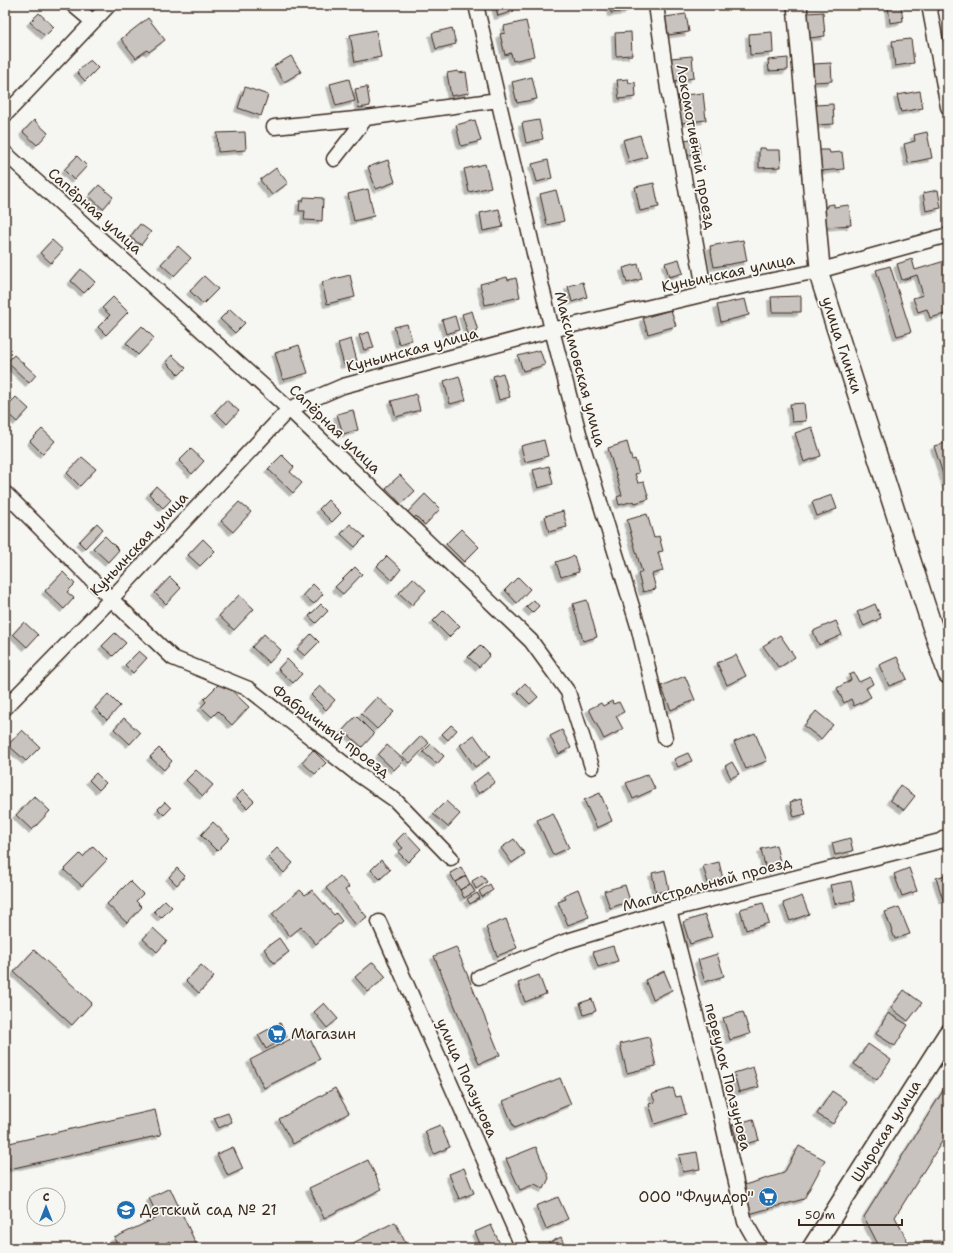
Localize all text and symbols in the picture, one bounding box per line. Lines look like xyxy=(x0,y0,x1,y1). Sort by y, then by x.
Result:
street label: Локомотивный проезд xyxy=(672,63,720,231)
street label: Сапёрная улица xyxy=(44,163,147,259)
street label: Куньинская улица xyxy=(660,249,797,297)
street label: Максимовская улица xyxy=(550,289,611,450)
street label: улица Глинки xyxy=(817,294,867,396)
street label: Куньинская улица xyxy=(344,323,481,377)
street label: Сапёрная улица xyxy=(285,380,386,478)
street label: Куньинская улица xyxy=(85,487,193,600)
street label: Фабричный проезд xyxy=(268,680,395,782)
street label: Магистральный проезд xyxy=(620,852,794,916)
street label: переулок Ползунова xyxy=(700,1001,756,1153)
street label: улица Ползунова xyxy=(432,1015,503,1142)
supermarket icon: Магазин xyxy=(266,1023,288,1045)
place label: Магазин xyxy=(291,1024,356,1044)
street label: Широкая улица xyxy=(846,1075,926,1186)
supermarket icon: ООО "Флуидор" xyxy=(757,1186,779,1208)
north arrow xyxy=(26,1187,66,1227)
place label: ООО "Флуидор" xyxy=(639,1187,754,1207)
text: С xyxy=(43,1190,50,1205)
school or university icon: Детский сад № 21 xyxy=(115,1199,137,1221)
place label: Детский сад № 21 xyxy=(140,1200,277,1220)
scale bar xyxy=(799,1201,902,1227)
text: 50 m xyxy=(805,1207,835,1223)

